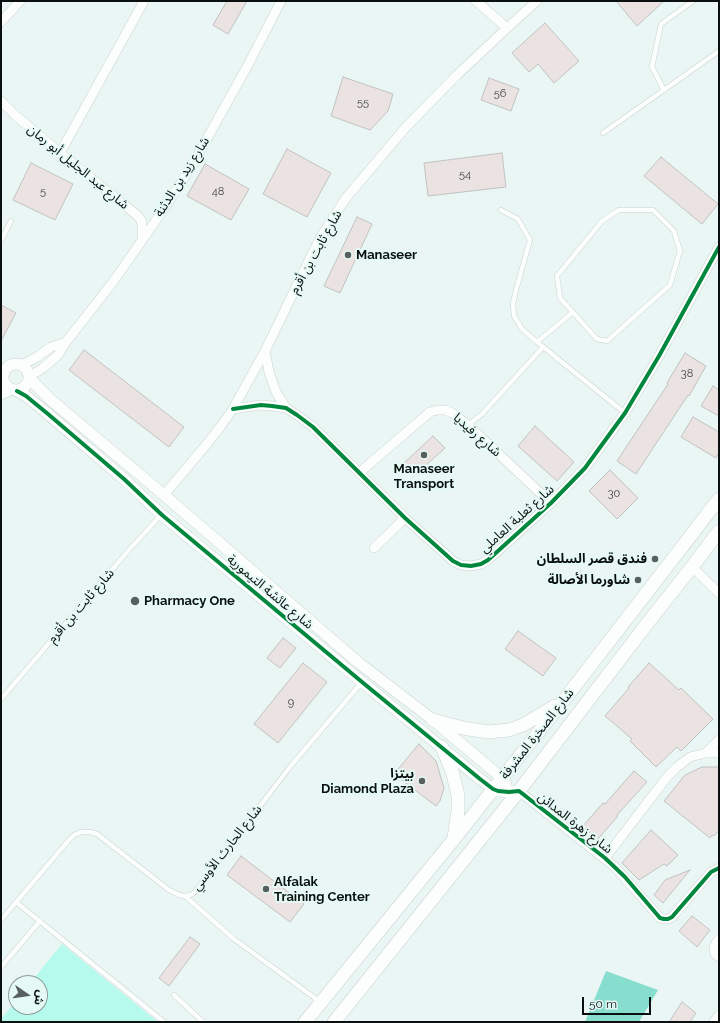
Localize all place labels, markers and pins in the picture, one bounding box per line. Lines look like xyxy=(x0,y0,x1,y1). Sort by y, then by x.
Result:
place label: Manaseer xyxy=(356,247,417,263)
marker: Manaseer xyxy=(343,250,353,260)
marker: Manaseer Transport xyxy=(419,450,429,460)
place label: Manaseer Transport xyxy=(394,461,454,492)
place label: فندق قصر السلطان xyxy=(537,551,647,567)
marker: فندق قصر السلطان xyxy=(650,554,660,564)
place label: شاورما الأصالة xyxy=(548,572,630,588)
marker: شاورما الأصالة xyxy=(633,575,643,585)
place label: Pharmacy One xyxy=(144,593,235,609)
marker: Pharmacy One xyxy=(129,595,141,607)
place label: بيتزا Diamond Plaza xyxy=(321,766,414,797)
marker: بيتزا Diamond Plaza xyxy=(417,776,427,786)
place label: Alfalak Training Center xyxy=(274,874,370,905)
marker: Alfalak Training Center xyxy=(261,884,271,894)

